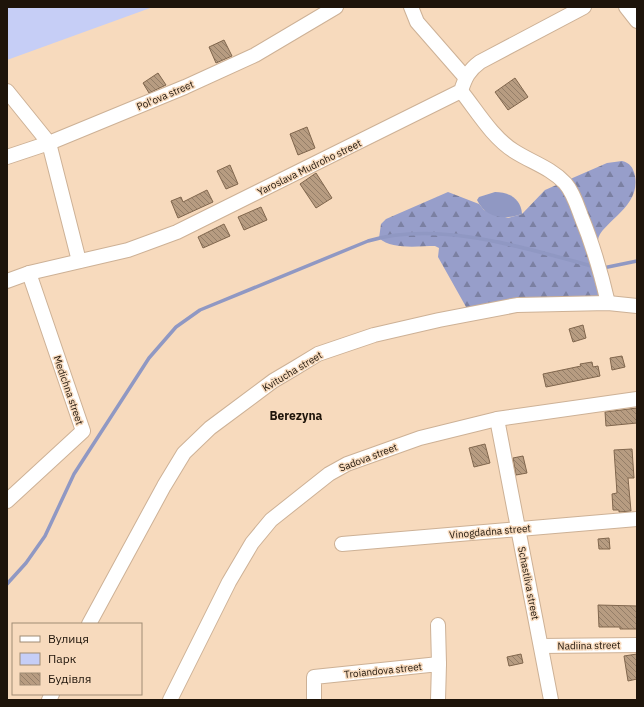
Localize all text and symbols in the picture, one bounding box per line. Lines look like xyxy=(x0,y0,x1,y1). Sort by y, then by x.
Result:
street label: Pol'ova street xyxy=(135,77,196,113)
street label: Yaroslava Mudroho street xyxy=(255,136,364,198)
street label: Kvitucha street xyxy=(260,348,325,394)
street label: Medichna street xyxy=(51,354,87,427)
district label: Berezyna xyxy=(270,408,323,423)
street label: Sadova street xyxy=(337,440,400,475)
street label: Vinogdadna street xyxy=(449,521,532,542)
street label: Schastliva street xyxy=(515,545,542,621)
legend xyxy=(12,623,142,695)
text: Вулиця xyxy=(48,631,89,646)
street label: Nadiina street xyxy=(557,638,621,653)
text: Парк xyxy=(48,651,77,666)
street label: Troiandova street xyxy=(343,660,423,681)
text: Будівля xyxy=(48,671,91,686)

